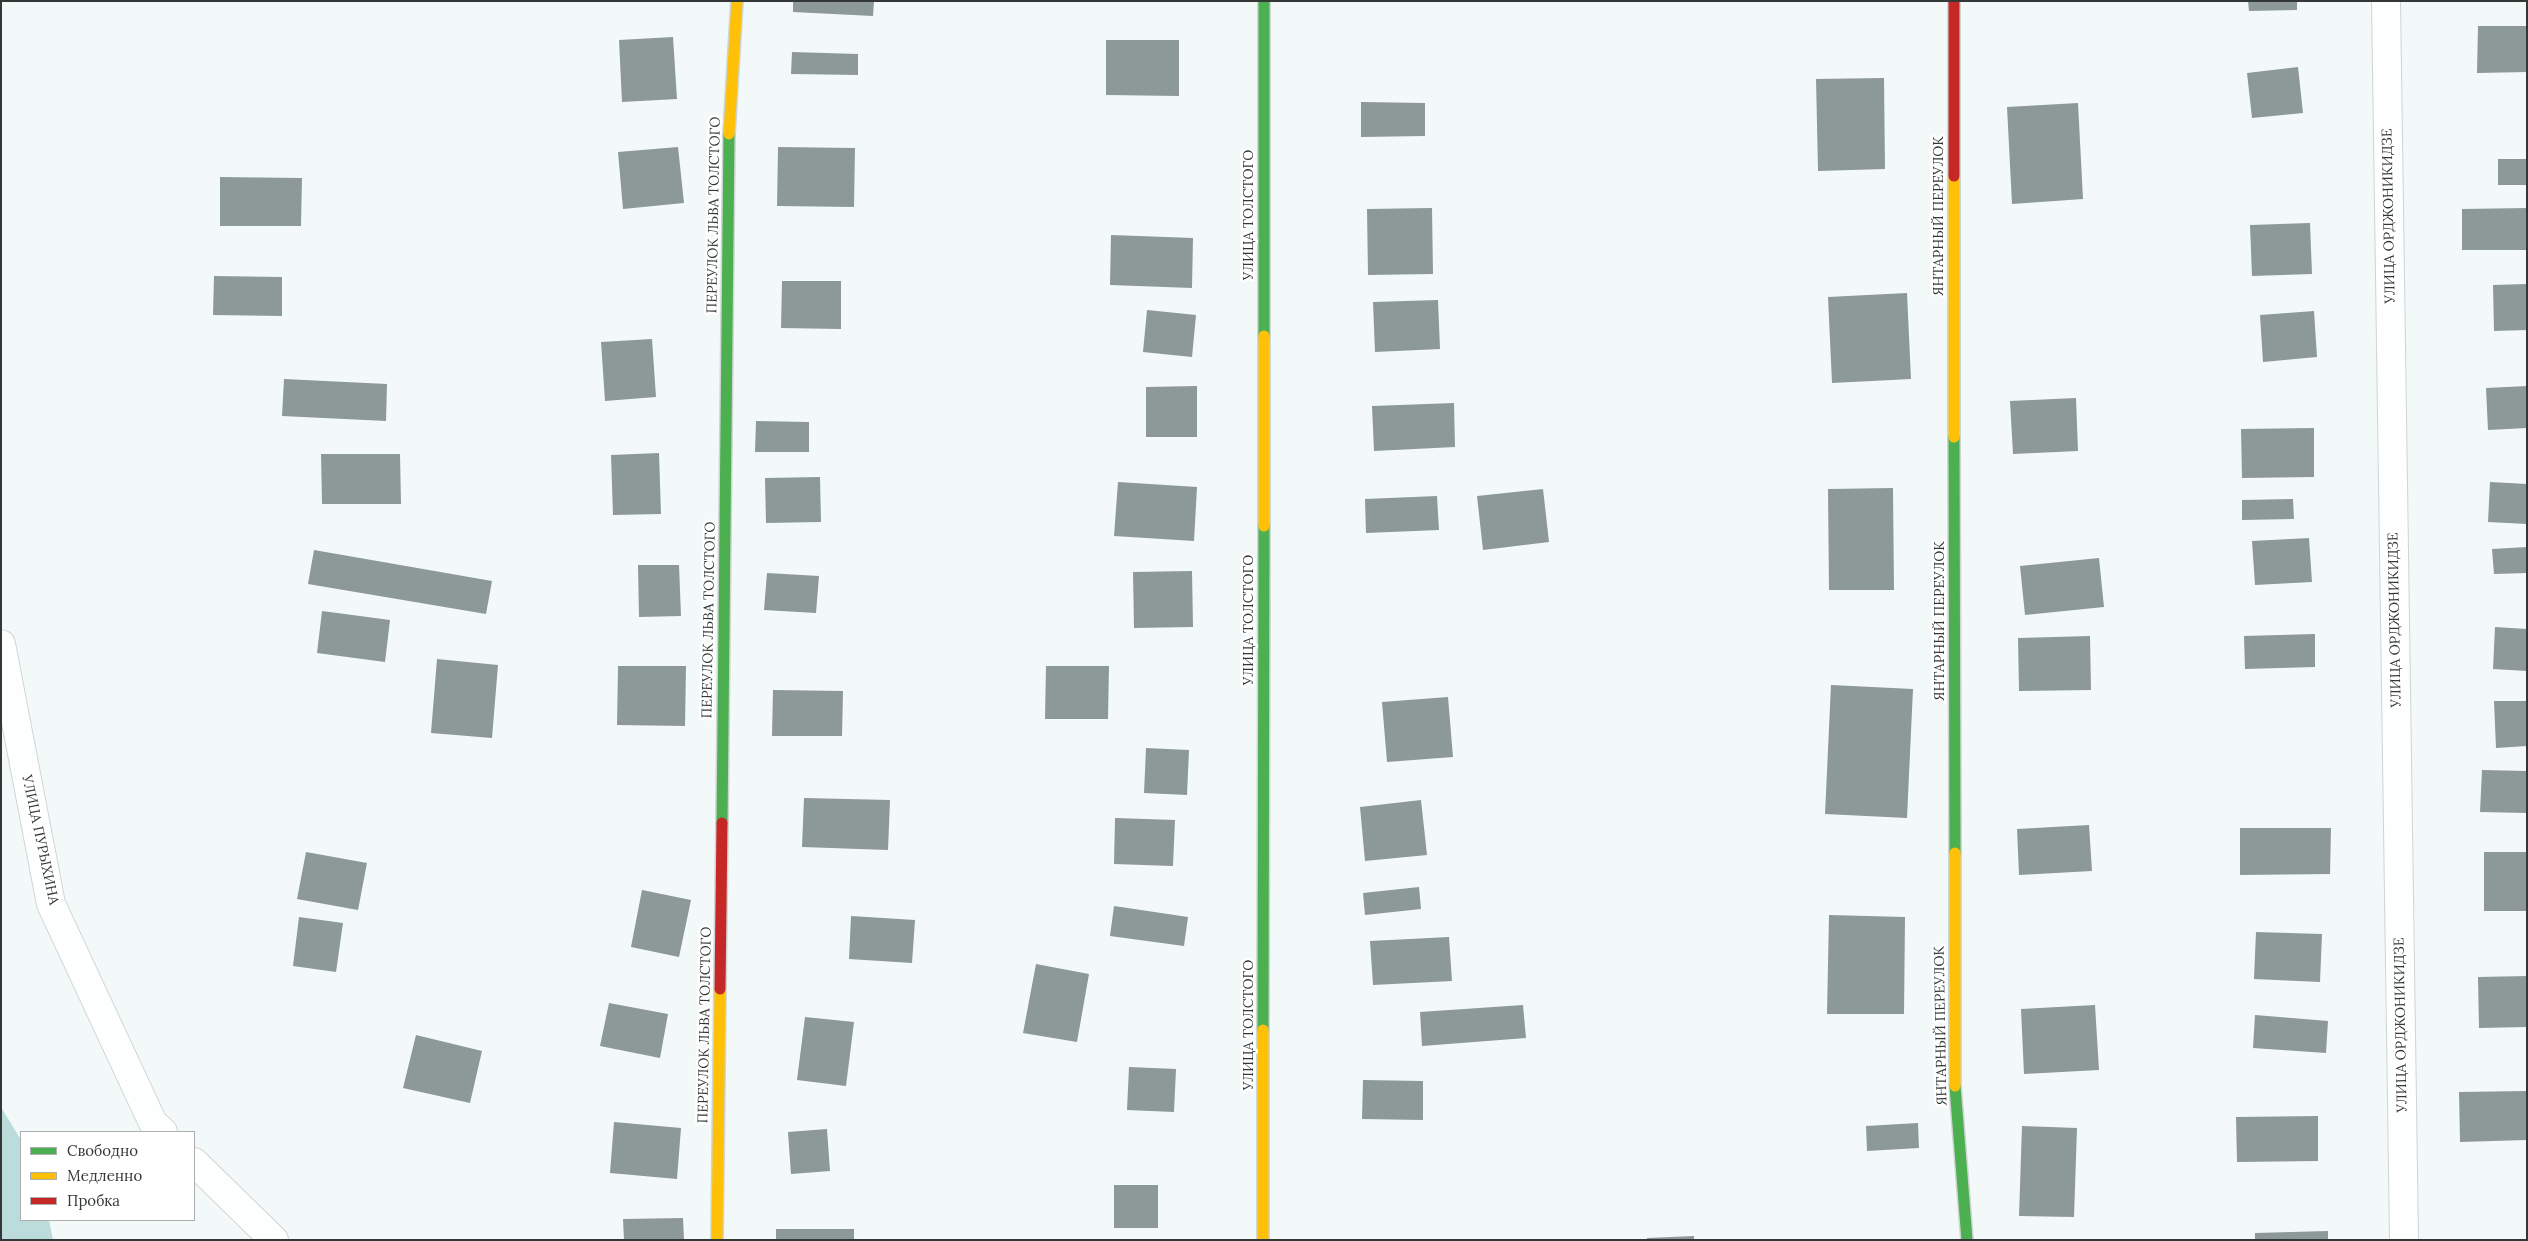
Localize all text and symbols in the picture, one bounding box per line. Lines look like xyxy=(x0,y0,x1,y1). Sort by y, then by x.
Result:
street label: ПЕРЕУЛОК ЛЬВА ТОЛСТОГО xyxy=(704,116,724,314)
street label: УЛИЦА ОРДЖОНИКИДЗЕ xyxy=(2379,128,2399,304)
street label: ЯНТАРНЫЙ ПЕРЕУЛОК xyxy=(1931,136,1947,296)
street label: УЛИЦА ТОЛСТОГО xyxy=(1241,150,1257,280)
street label: ПЕРЕУЛОК ЛЬВА ТОЛСТОГО xyxy=(699,521,719,719)
street label: УЛИЦА ОРДЖОНИКИДЗЕ xyxy=(2385,532,2405,708)
street label: ЯНТАРНЫЙ ПЕРЕУЛОК xyxy=(1932,541,1948,701)
street label: УЛИЦА ТОЛСТОГО xyxy=(1241,555,1257,685)
street label: УЛИЦА ПУРЫХИНА xyxy=(18,773,62,907)
street label: ПЕРЕУЛОК ЛЬВА ТОЛСТОГО xyxy=(695,926,715,1124)
street label: УЛИЦА ОРДЖОНИКИДЗЕ xyxy=(2391,937,2411,1113)
street label: ЯНТАРНЫЙ ПЕРЕУЛОК xyxy=(1931,946,1951,1106)
street label: УЛИЦА ТОЛСТОГО xyxy=(1241,960,1257,1090)
legend xyxy=(20,1131,195,1221)
text: Свободно xyxy=(67,1141,138,1160)
text: Медленно xyxy=(67,1166,142,1185)
text: Пробка xyxy=(67,1191,120,1210)

